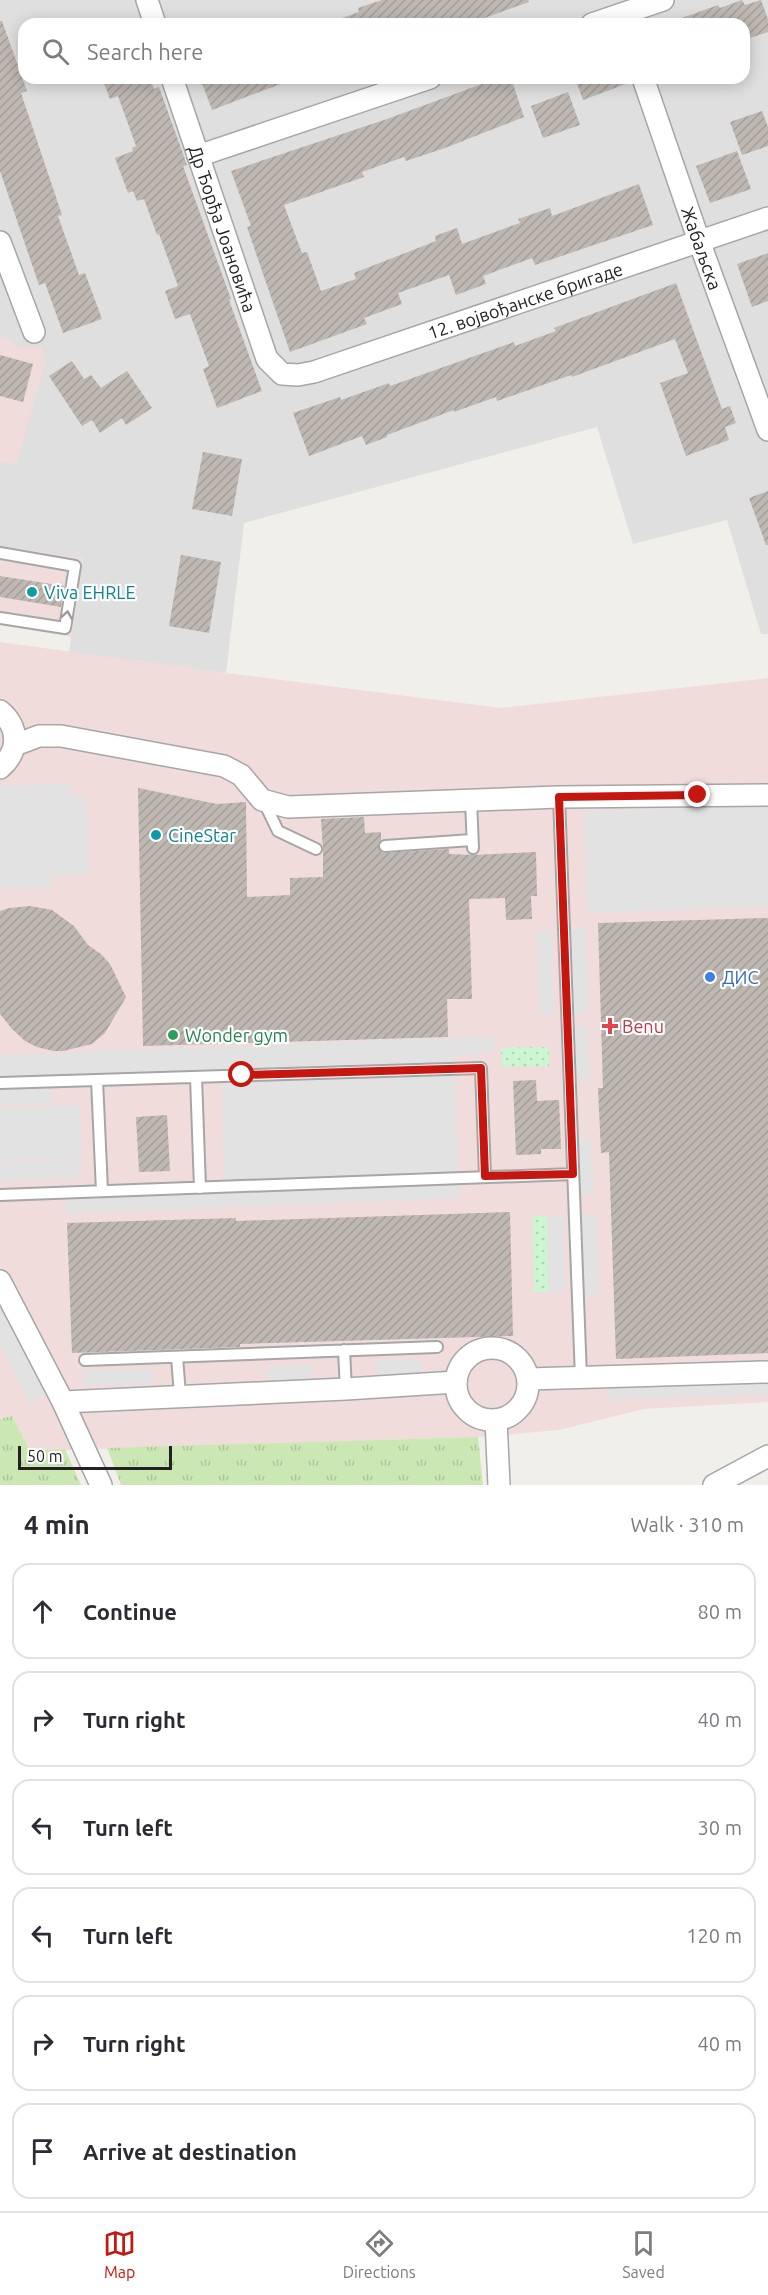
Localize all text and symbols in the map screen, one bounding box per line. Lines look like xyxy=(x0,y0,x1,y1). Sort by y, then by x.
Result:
search box xyxy=(18,18,750,84)
icon: search xyxy=(39,35,72,68)
text: Search here xyxy=(87,39,203,64)
street label: Др Ђорђа Јоановића xyxy=(185,143,260,315)
street label: Жабаљска xyxy=(678,204,726,292)
street label: 12. војвођанске бригаде xyxy=(425,258,625,343)
place label: Viva EHRLE xyxy=(44,582,136,602)
marker: Viva EHRLE xyxy=(25,585,39,599)
one-way arrow xyxy=(60,610,73,620)
route end xyxy=(684,781,710,807)
place label: CineStar xyxy=(168,825,236,845)
marker: CineStar xyxy=(149,828,163,842)
place label: ДИС xyxy=(722,967,758,987)
marker: ДИС xyxy=(703,970,717,984)
place label: Benu xyxy=(622,1016,664,1036)
marker: Benu xyxy=(603,1019,617,1033)
place label: Wonder gym xyxy=(185,1025,288,1045)
marker: Wonder gym xyxy=(166,1028,180,1042)
route start xyxy=(228,1061,254,1087)
scale bar xyxy=(18,1443,172,1470)
text: 50 m xyxy=(27,1447,63,1465)
text: 4 min xyxy=(24,1510,90,1539)
text: Walk · 310 m xyxy=(631,1513,744,1536)
icon: ahead xyxy=(26,1595,59,1628)
text: Continue xyxy=(83,1599,177,1624)
text: 80 m xyxy=(698,1600,742,1623)
icon: right xyxy=(26,1703,59,1736)
text: Turn right xyxy=(83,1707,185,1732)
text: 40 m xyxy=(698,1708,742,1731)
icon: left xyxy=(26,1811,59,1844)
text: Turn left xyxy=(83,1815,173,1840)
text: 30 m xyxy=(698,1816,742,1839)
icon: left xyxy=(26,1919,59,1952)
text: Turn left xyxy=(83,1923,173,1948)
text: 120 m xyxy=(686,1924,742,1947)
icon: right xyxy=(26,2027,59,2060)
text: Turn right xyxy=(83,2031,185,2056)
text: 40 m xyxy=(698,2032,742,2055)
icon: arrive xyxy=(26,2135,59,2168)
text: Arrive at destination xyxy=(83,2139,297,2164)
tab: Map xyxy=(103,2227,136,2281)
tab: Directions xyxy=(343,2227,416,2281)
tab: Saved xyxy=(622,2227,665,2281)

